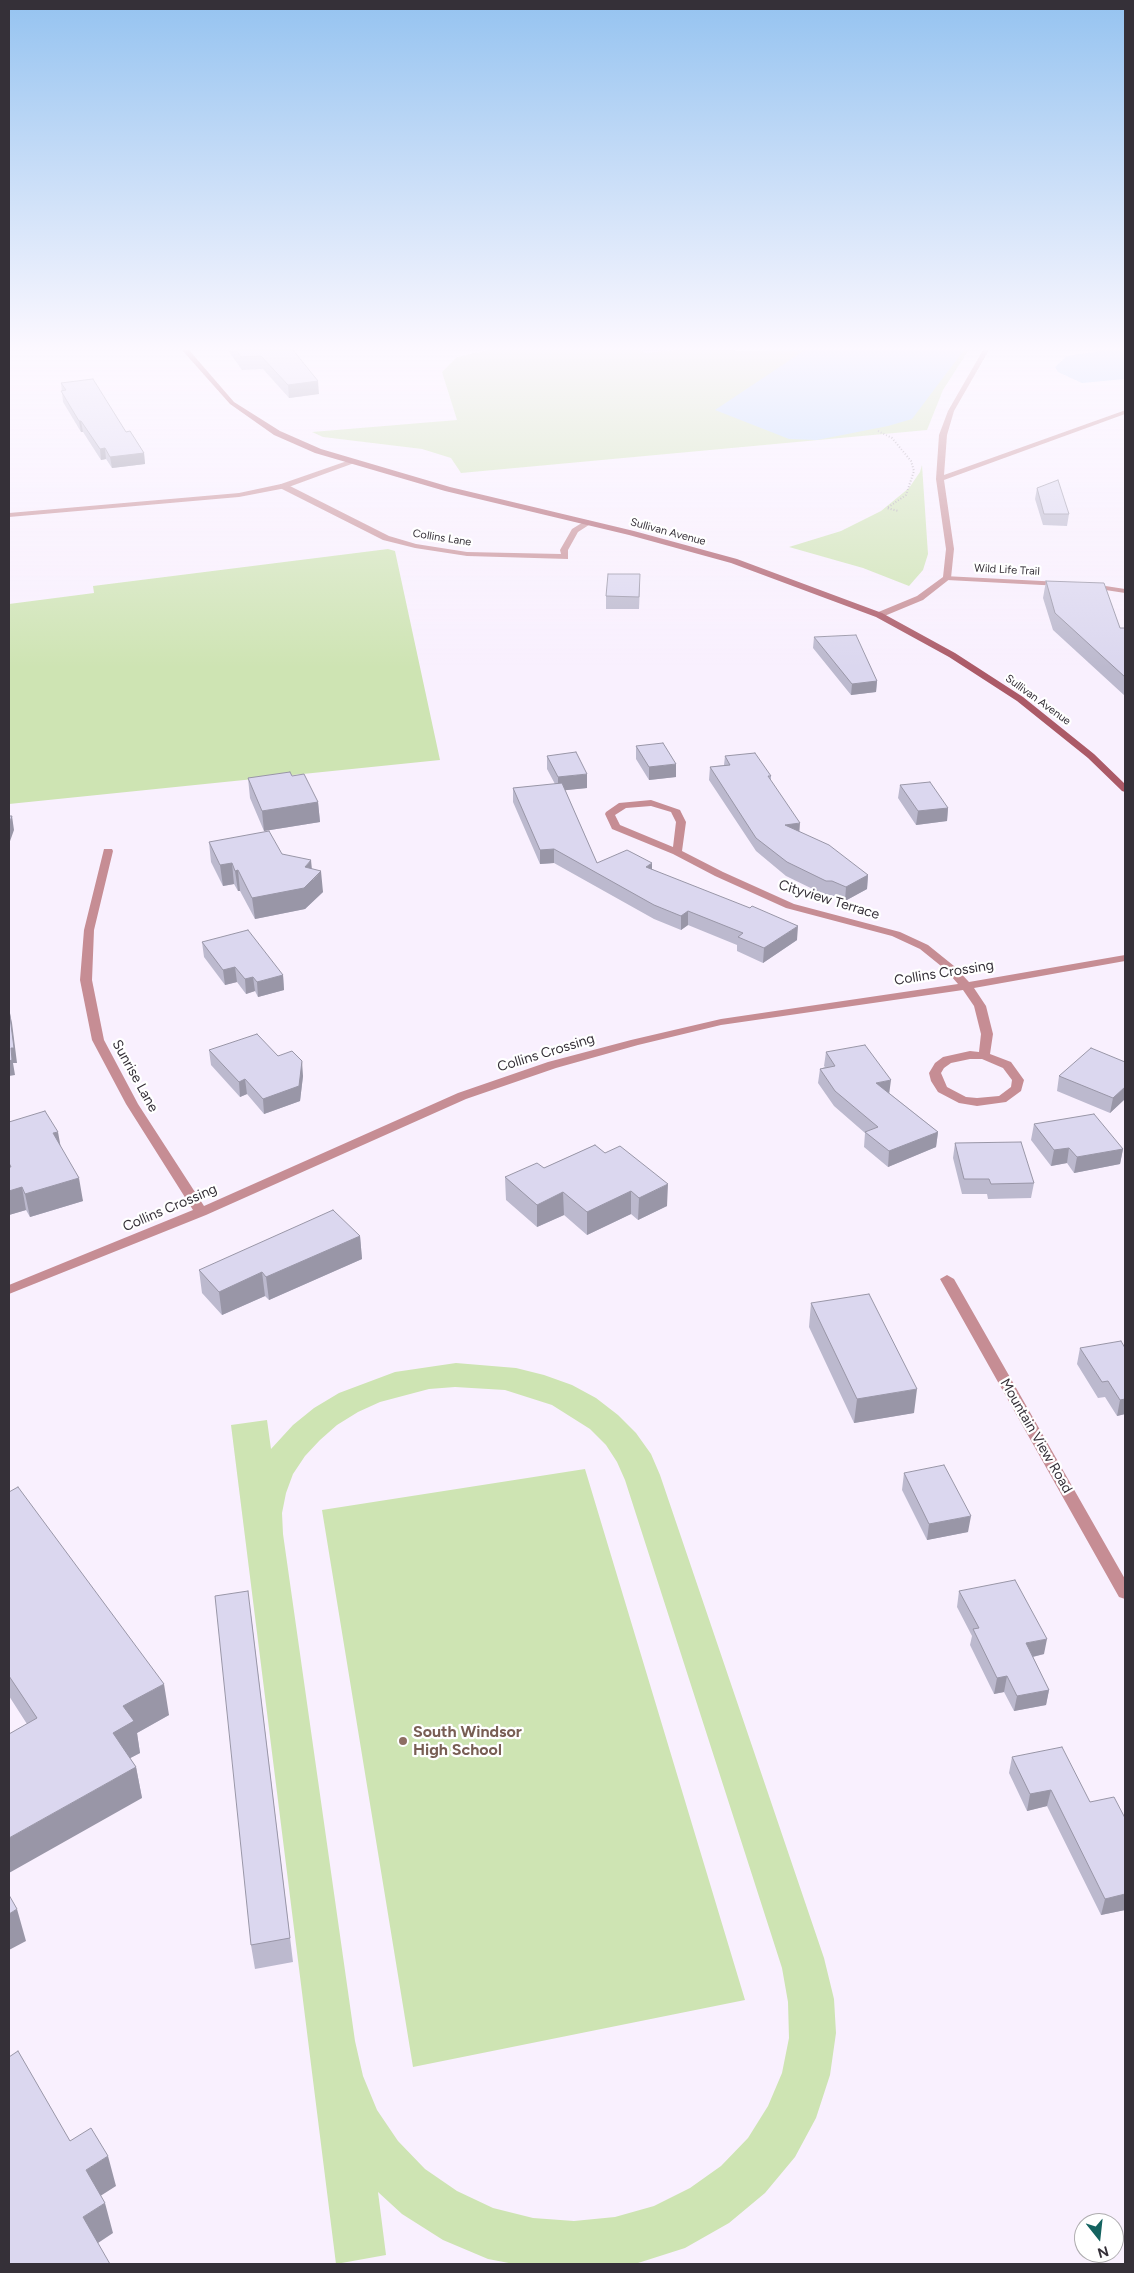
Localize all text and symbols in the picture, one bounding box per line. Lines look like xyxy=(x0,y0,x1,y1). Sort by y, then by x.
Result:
street label: Sullivan Avenue xyxy=(629,516,707,548)
street label: Collins Lane xyxy=(412,527,472,549)
street label: Wild Life Trail xyxy=(974,562,1040,578)
street label: Sullivan Avenue xyxy=(1003,672,1073,728)
street label: Cityview Terrace xyxy=(776,877,882,923)
street label: Collins Crossing xyxy=(893,957,995,989)
street label: Collins Crossing xyxy=(495,1030,597,1076)
street label: Sunrise Lane xyxy=(108,1037,162,1115)
street label: Collins Crossing xyxy=(120,1181,220,1235)
street label: Mountain View Road xyxy=(996,1376,1076,1496)
place label: South Windsor High School xyxy=(413,1722,522,1760)
marker: South Windsor High School xyxy=(397,1735,409,1747)
north arrow xyxy=(1074,2213,1124,2263)
text: N xyxy=(1095,2242,1111,2262)

